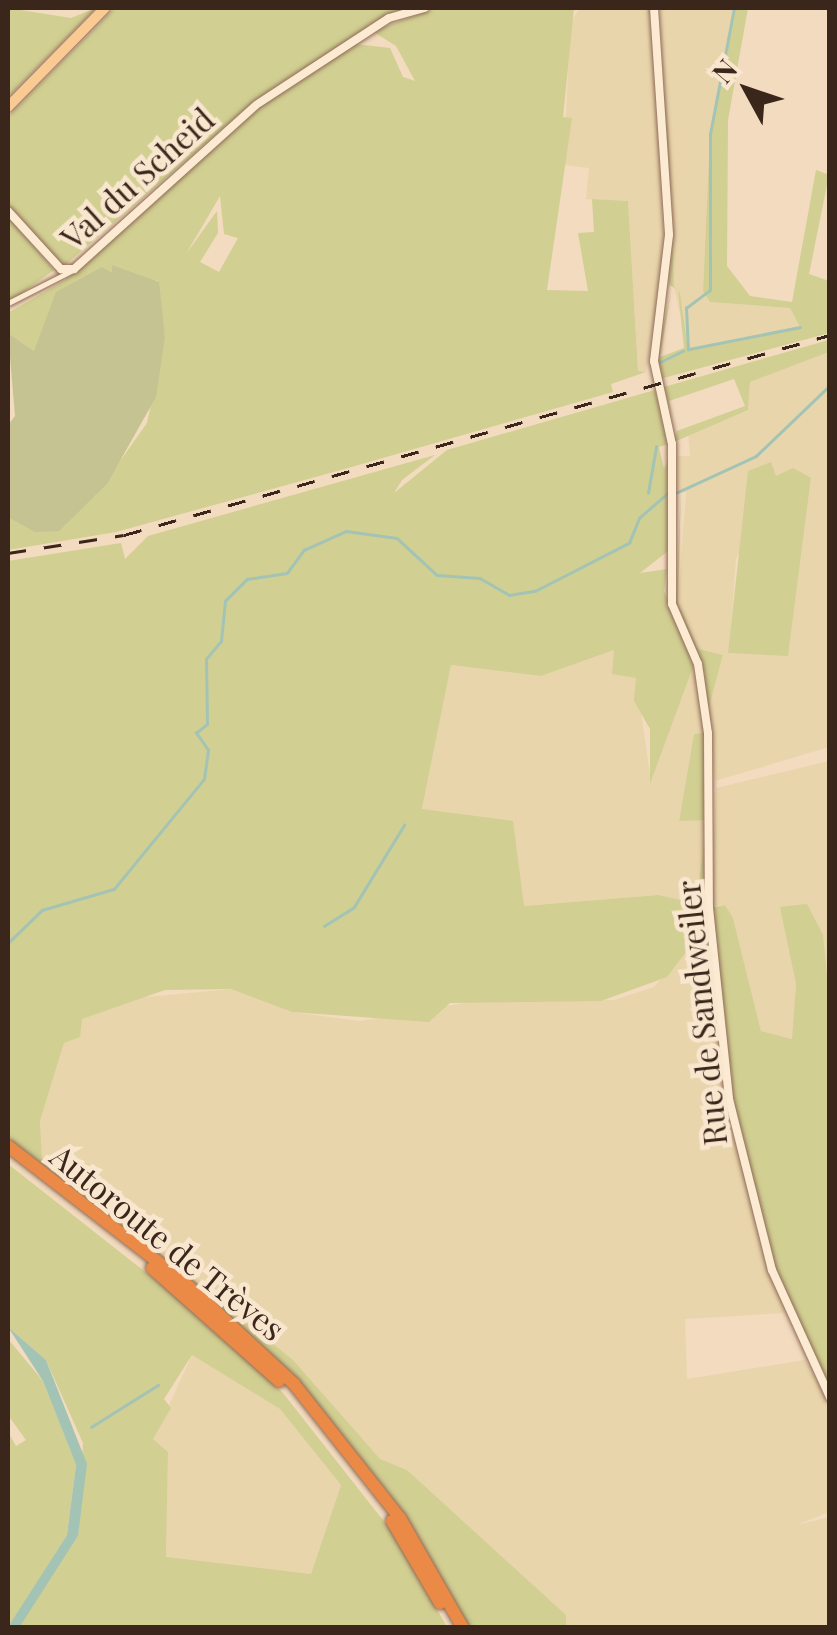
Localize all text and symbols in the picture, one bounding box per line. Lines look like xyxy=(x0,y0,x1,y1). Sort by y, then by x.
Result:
north arrow xyxy=(697,40,797,140)
text: N xyxy=(703,51,744,90)
street label: Val du Scheid xyxy=(53,99,221,257)
street label: Rue de Sandweiler xyxy=(668,879,734,1147)
street label: Autoroute de Trèves xyxy=(43,1136,293,1348)

